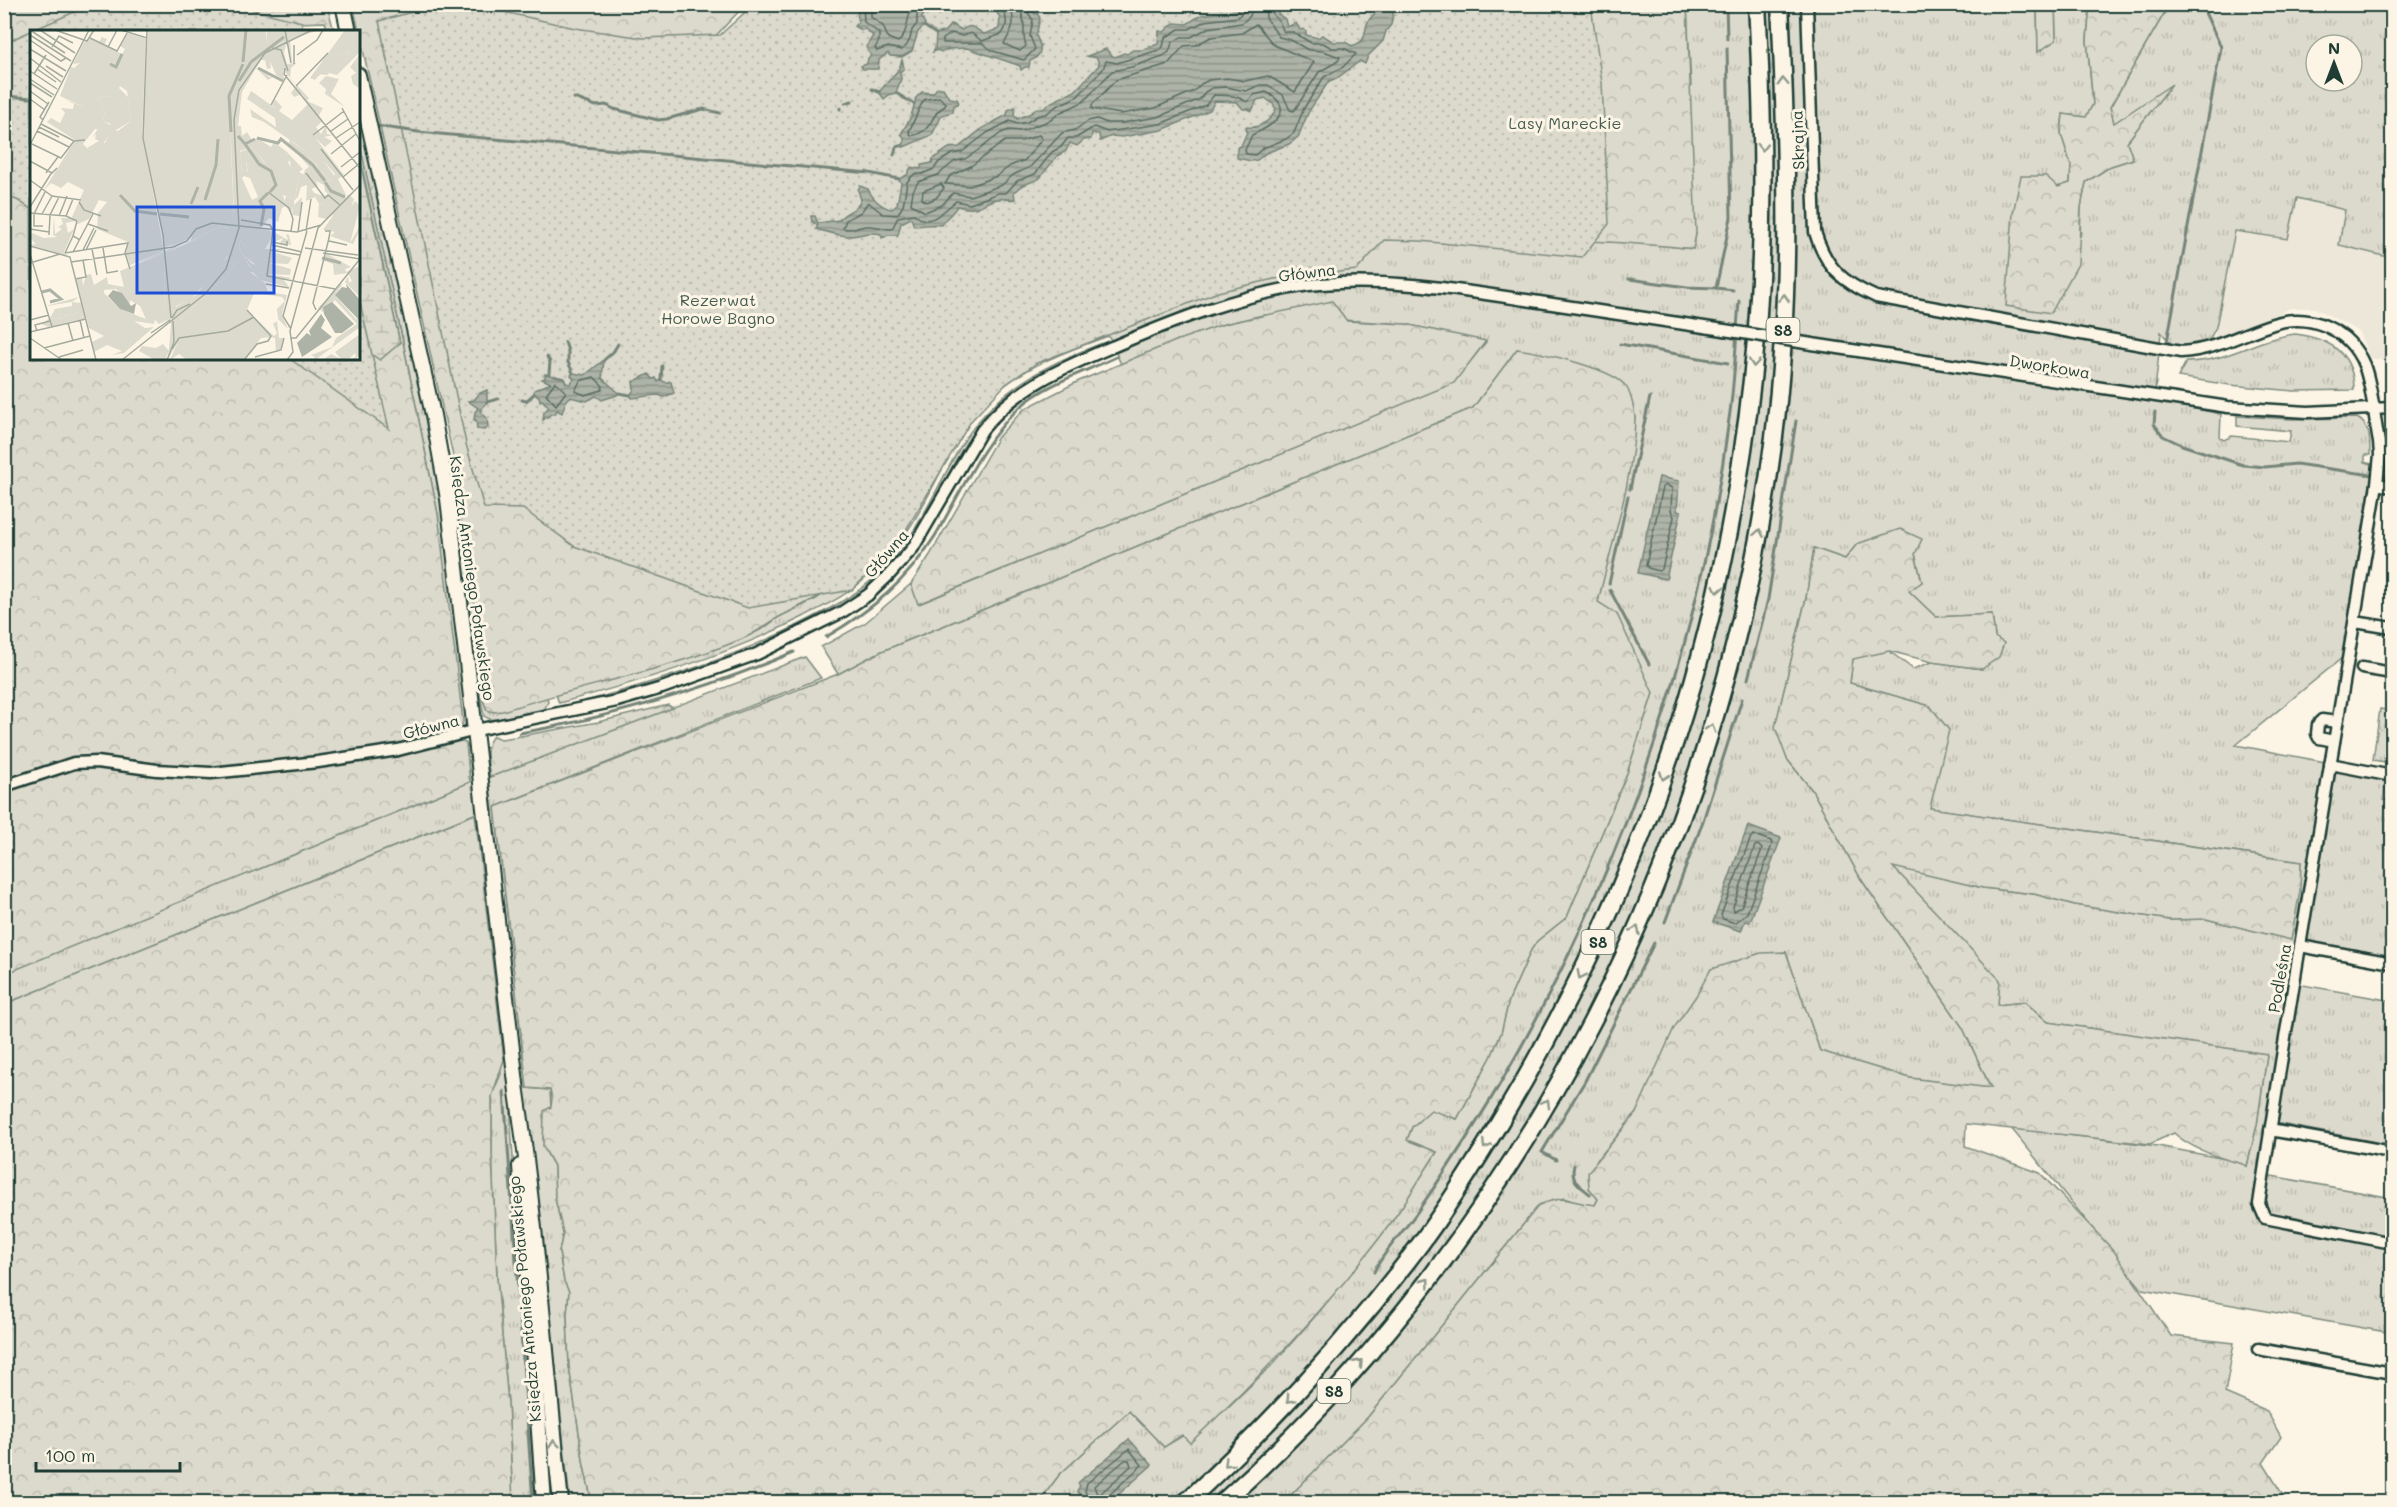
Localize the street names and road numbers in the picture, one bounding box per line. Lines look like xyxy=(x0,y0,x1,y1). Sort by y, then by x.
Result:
street label: Skrajna xyxy=(1785,110,1809,170)
street label: Główna xyxy=(1277,258,1337,286)
road number: S8 xyxy=(1766,318,1800,342)
street label: Dworkowa xyxy=(2008,349,2092,383)
street label: Księdza Antoniego Poławskiego xyxy=(445,454,501,702)
street label: Główna xyxy=(859,524,913,582)
street label: Główna xyxy=(401,709,461,743)
road number: S8 xyxy=(1582,930,1614,954)
street label: Podleśna xyxy=(2263,942,2295,1014)
street label: Księdza Antoniego Poławskiego xyxy=(503,1175,545,1423)
road number: S8 xyxy=(1318,1379,1350,1403)

